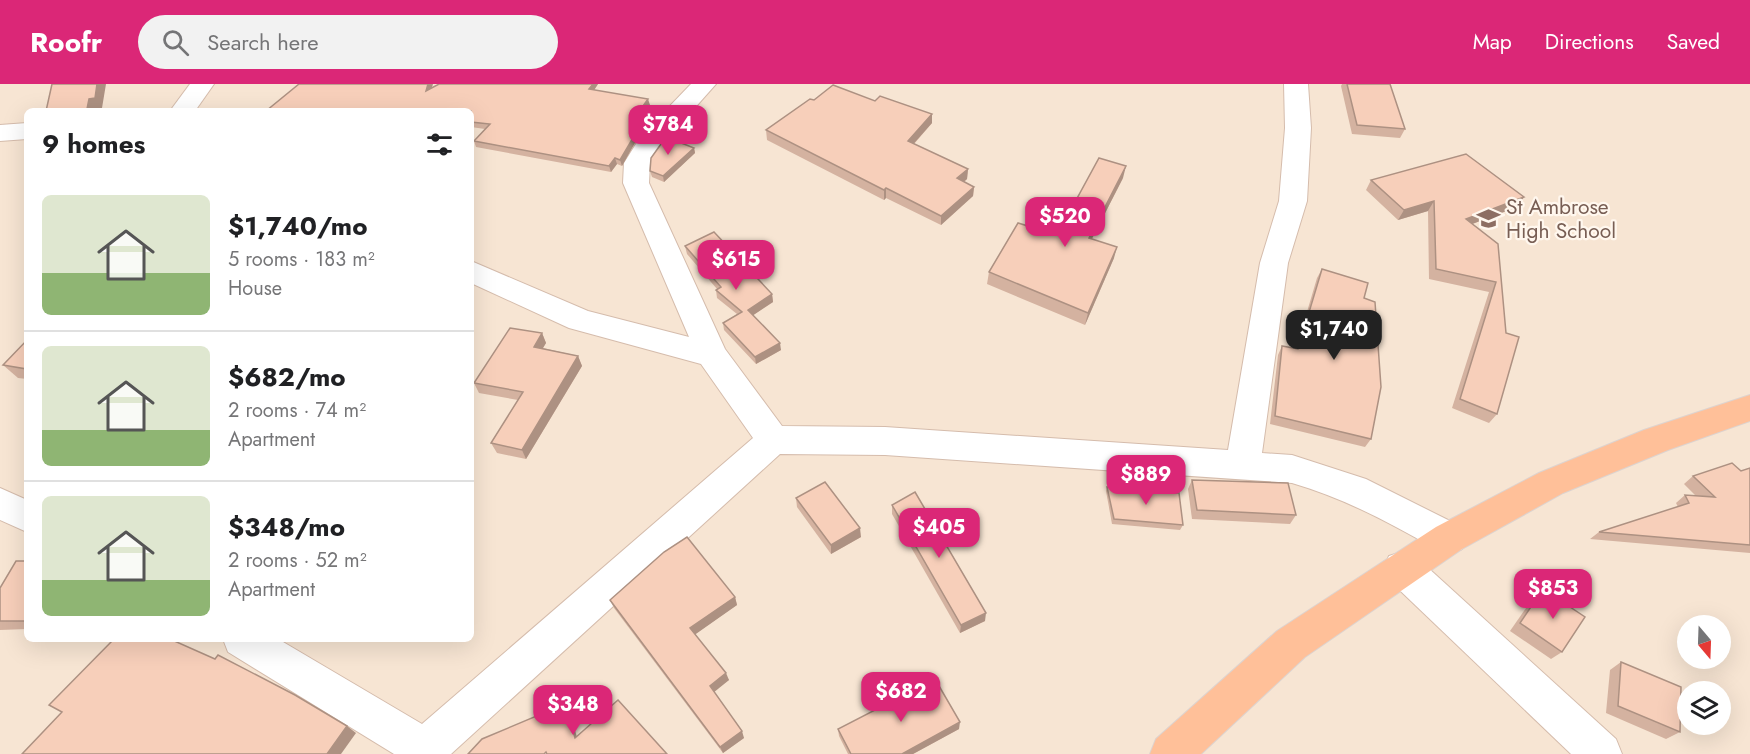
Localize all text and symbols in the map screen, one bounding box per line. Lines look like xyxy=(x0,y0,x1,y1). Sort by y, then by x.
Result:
search box xyxy=(138,15,558,69)
text: Roofr xyxy=(30,22,102,63)
icon: search xyxy=(159,26,192,59)
text: Search here xyxy=(207,26,319,58)
text: Map xyxy=(1473,27,1512,57)
text: Directions xyxy=(1545,27,1634,57)
text: Saved xyxy=(1667,27,1720,57)
pin: $784 xyxy=(632,105,704,156)
text: $784 xyxy=(643,110,694,139)
text: 9 homes xyxy=(42,125,145,163)
icon: filters xyxy=(423,128,456,161)
place label: St Ambrose High School xyxy=(1506,192,1616,246)
pin: $520 xyxy=(1029,197,1101,248)
text: $520 xyxy=(1039,202,1091,231)
school or university icon: St Ambrose High School xyxy=(1475,206,1501,232)
text: $1,740/mo xyxy=(228,207,368,245)
icon: home xyxy=(90,219,162,291)
pin: $615 xyxy=(700,240,772,291)
text: 5 rooms · 183 m² xyxy=(228,245,375,274)
text: $615 xyxy=(712,245,760,274)
text: House xyxy=(228,274,282,303)
pin: $1,740 xyxy=(1285,310,1383,361)
text: $1,740 xyxy=(1300,315,1368,344)
text: $682/mo xyxy=(228,358,346,396)
icon: home xyxy=(90,370,162,442)
text: 2 rooms · 74 m² xyxy=(228,396,366,425)
text: Apartment xyxy=(228,425,315,454)
pin: $889 xyxy=(1110,455,1182,506)
text: $889 xyxy=(1121,460,1171,489)
text: $348/mo xyxy=(228,508,345,546)
pin: $405 xyxy=(903,508,975,559)
text: $405 xyxy=(913,513,965,542)
icon: home xyxy=(90,520,162,592)
text: 2 rooms · 52 m² xyxy=(228,546,367,575)
pin: $853 xyxy=(1517,569,1589,620)
text: $853 xyxy=(1528,574,1578,603)
text: Apartment xyxy=(228,575,315,604)
north arrow xyxy=(1677,615,1731,669)
map controls xyxy=(1677,615,1731,735)
pin: $682 xyxy=(865,672,937,723)
text: $682 xyxy=(875,677,927,706)
button: layers xyxy=(1677,681,1731,735)
pin: $348 xyxy=(537,685,609,736)
text: $348 xyxy=(547,690,599,719)

